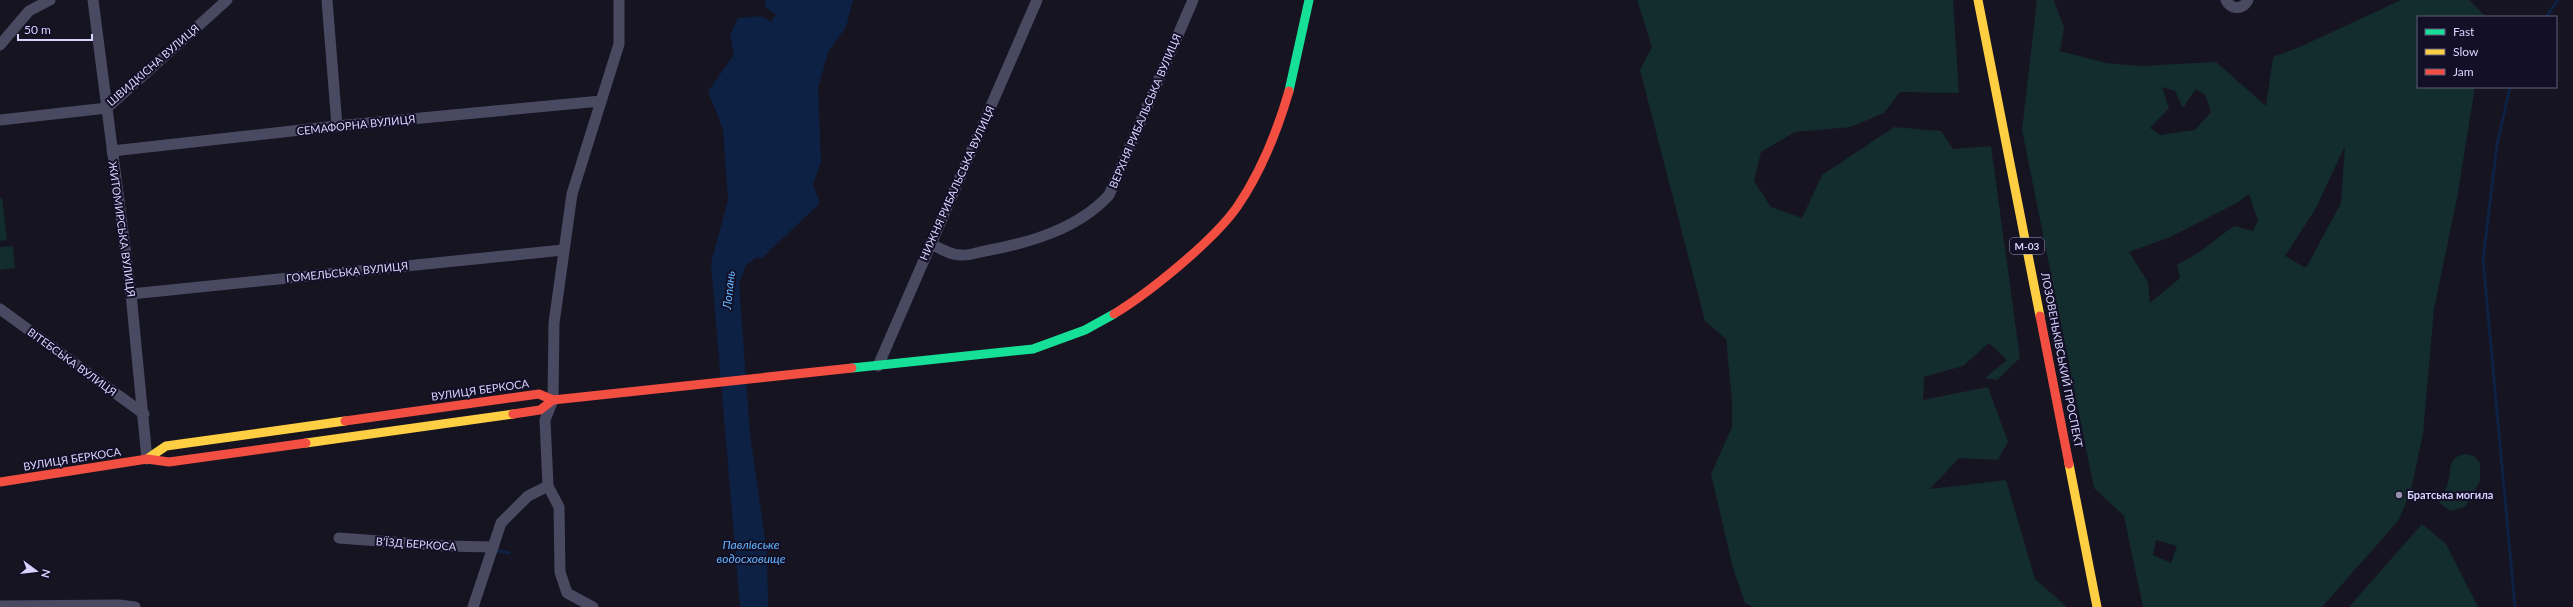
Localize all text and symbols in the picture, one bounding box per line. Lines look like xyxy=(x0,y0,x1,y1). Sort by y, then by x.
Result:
scale bar xyxy=(18,16,92,42)
legend xyxy=(2417,16,2557,88)
street label: ШВИДКІСНА ВУЛИЦЯ xyxy=(104,21,201,108)
text: 50 m xyxy=(24,22,51,37)
text: Fast xyxy=(2453,24,2475,39)
street label: ВЕРХНЯ РИБАЛЬСЬКА ВУЛИЦЯ xyxy=(1106,32,1183,190)
text: Slow xyxy=(2453,44,2479,59)
text: Jam xyxy=(2453,64,2474,79)
street label: НИЖНЯ РИБАЛЬСЬКА ВУЛИЦЯ xyxy=(916,103,997,262)
street label: СЕМАФОРНА ВУЛИЦЯ xyxy=(296,112,416,137)
street label: ЖИТОМИРСЬКА ВУЛИЦЯ xyxy=(107,160,138,298)
road number: М-03 xyxy=(2010,238,2044,254)
street label: ГОМЕЛЬСЬКА ВУЛИЦЯ xyxy=(285,259,409,284)
water label: Лопань xyxy=(719,270,738,311)
street label: ЛОЗОВЕНЬКІВСЬКИЙ ПРОСПЕКТ xyxy=(2039,270,2086,449)
street label: ВІТЕБСЬКА ВУЛИЦЯ xyxy=(25,325,119,398)
street label: ВУЛИЦЯ БЕРКОСА xyxy=(430,376,530,403)
street label: ВУЛИЦЯ БЕРКОСА xyxy=(22,444,122,473)
place label: Братська могила xyxy=(2407,488,2493,501)
marker: Братська могила xyxy=(2394,490,2404,500)
street label: В’ЇЗД БЕРКОСА xyxy=(375,534,457,553)
water label: Павлівське водосховище xyxy=(716,537,786,566)
north arrow xyxy=(16,551,56,591)
text: N xyxy=(39,568,54,579)

